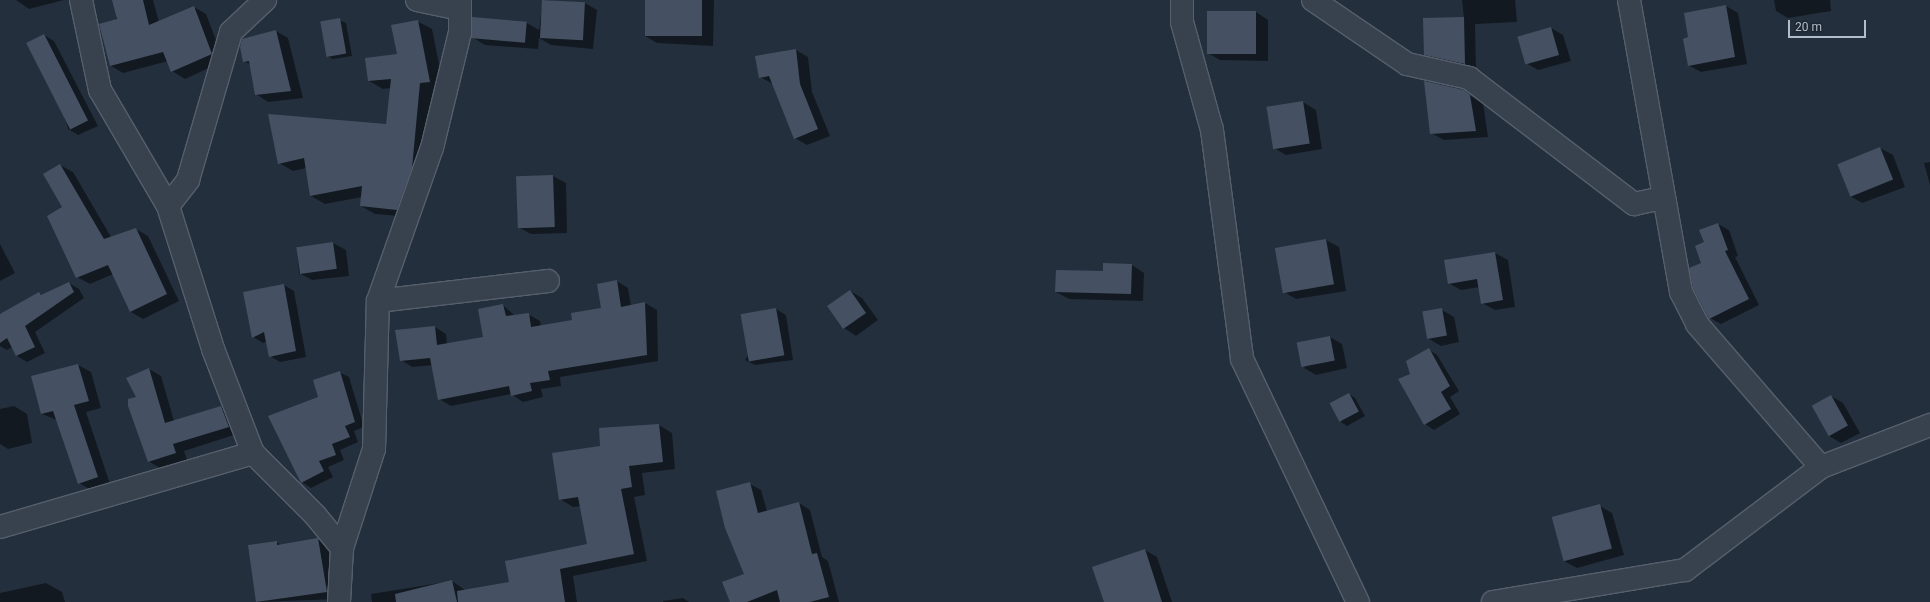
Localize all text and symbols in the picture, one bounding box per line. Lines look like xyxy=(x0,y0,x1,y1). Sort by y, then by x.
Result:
scale bar xyxy=(1790,12,1868,38)
text: 20 m xyxy=(1795,20,1822,34)

